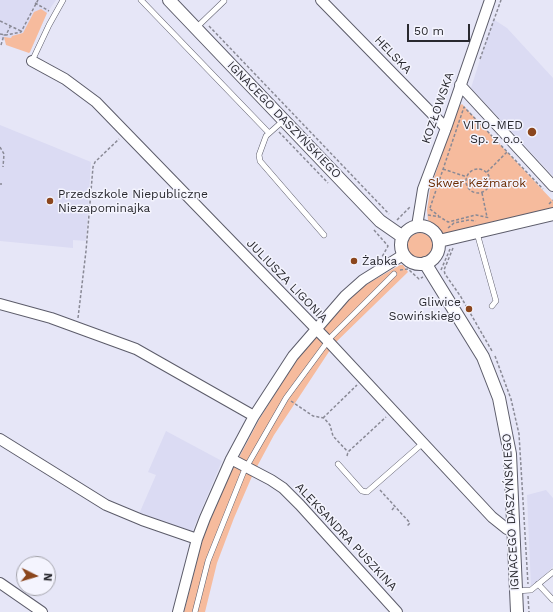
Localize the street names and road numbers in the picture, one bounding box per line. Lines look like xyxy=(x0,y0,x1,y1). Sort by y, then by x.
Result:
street label: HELSKA xyxy=(371,33,415,77)
street label: IGNACEGO DASZYŃSKIEGO xyxy=(224,58,344,182)
street label: KOZŁOWSKA xyxy=(419,70,457,146)
street label: JULIUSZA LIGONIA xyxy=(243,236,331,326)
street label: IGNACEGO DASZYŃSKIEGO xyxy=(500,433,522,591)
street label: ALEKSANDRA PUSZKINA xyxy=(292,480,400,594)

